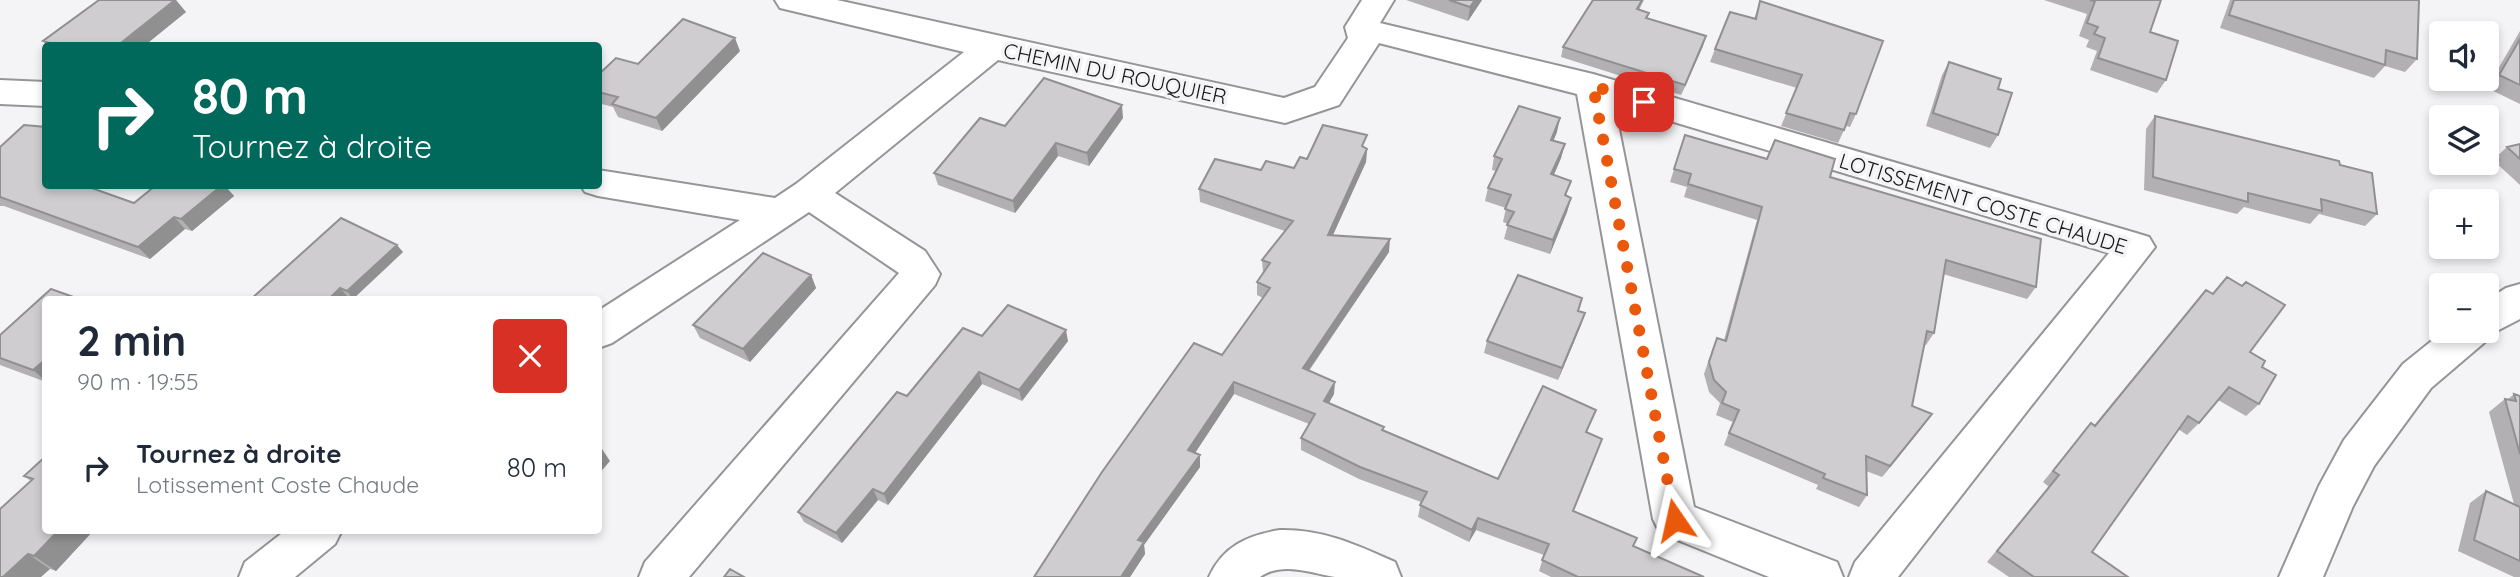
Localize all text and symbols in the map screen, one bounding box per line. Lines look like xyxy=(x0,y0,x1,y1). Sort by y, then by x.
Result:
map controls xyxy=(2429,21,2499,343)
button: sound xyxy=(2429,21,2499,91)
street label: CHEMIN DU ROUQUIER xyxy=(1001,37,1229,109)
text: 80 m xyxy=(192,65,308,126)
icon: right xyxy=(77,70,168,161)
pin xyxy=(1614,72,1674,132)
icon: arrive xyxy=(1625,83,1663,121)
button: layers xyxy=(2429,105,2499,175)
text: Tournez à droite xyxy=(192,126,432,166)
street label: LOTISSEMENT COSTE CHAUDE xyxy=(1836,147,2130,259)
button: + xyxy=(2429,189,2499,259)
button: − xyxy=(2429,273,2499,343)
text: 2 min xyxy=(77,314,186,367)
button: close xyxy=(493,319,567,393)
text: 90 m · 19:55 xyxy=(77,367,199,396)
text: Tournez à droite xyxy=(136,437,341,470)
icon: right xyxy=(77,449,115,487)
text: 80 m xyxy=(507,451,567,484)
text: Lotissement Coste Chaude xyxy=(136,470,419,499)
position arrow xyxy=(1638,483,1712,557)

